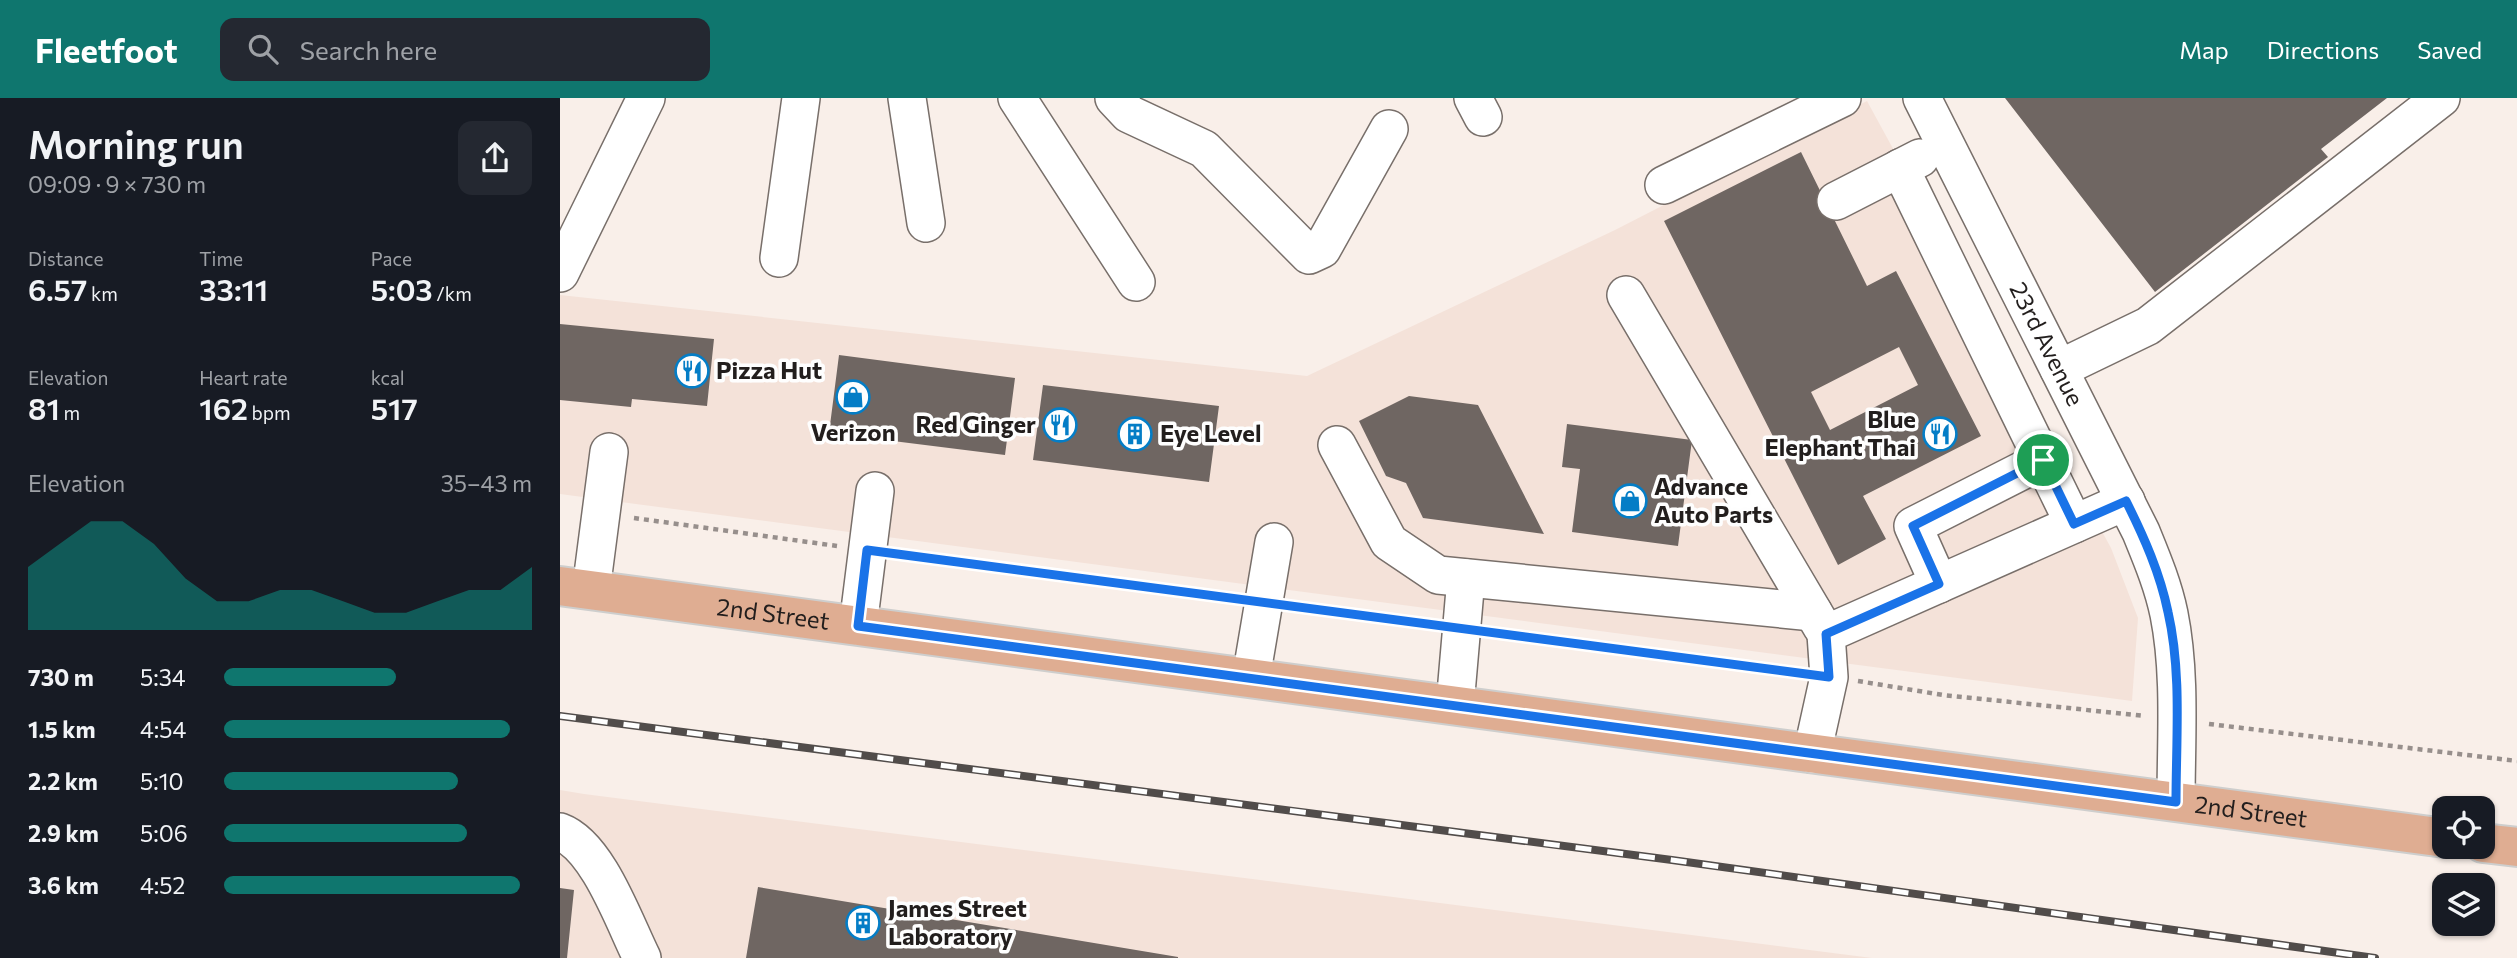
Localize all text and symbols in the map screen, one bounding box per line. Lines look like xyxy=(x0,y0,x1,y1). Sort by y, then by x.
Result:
search box xyxy=(220,18,710,81)
text: Fleetfoot xyxy=(35,29,178,70)
icon: search xyxy=(244,30,282,68)
text: Search here xyxy=(300,34,437,65)
text: Map xyxy=(2179,35,2229,64)
text: Directions xyxy=(2267,35,2379,64)
text: Saved xyxy=(2417,35,2482,64)
text: Morning run xyxy=(28,120,244,167)
button: share xyxy=(458,121,532,195)
text: 09:09 · 9 × 730 m xyxy=(28,170,206,198)
text: Distance xyxy=(28,247,104,270)
text: Time xyxy=(199,247,243,270)
text: Pace xyxy=(371,247,412,270)
text: 6.57 xyxy=(28,270,87,307)
text: 33:11 xyxy=(199,270,268,307)
text: 5:03 xyxy=(371,270,433,307)
street label: 23rd Avenue xyxy=(2004,277,2091,410)
text: km xyxy=(87,282,118,305)
text: /km xyxy=(433,282,472,305)
restaurant icon: Pizza Hut xyxy=(673,352,711,390)
place label: Pizza Hut xyxy=(716,355,822,384)
text: Elevation xyxy=(28,366,108,389)
text: Heart rate xyxy=(199,366,288,389)
text: kcal xyxy=(371,366,405,389)
shop icon: Verizon xyxy=(834,378,872,416)
text: 81 xyxy=(28,389,60,426)
text: 162 xyxy=(199,389,248,426)
text: 517 xyxy=(371,389,418,426)
text: m xyxy=(60,401,80,424)
text: bpm xyxy=(248,401,291,424)
place label: Blue Elephant Thai xyxy=(1764,404,1916,461)
restaurant icon: Red Ginger xyxy=(1041,406,1079,444)
place label: Red Ginger xyxy=(915,409,1036,438)
building icon: Eye Level xyxy=(1116,415,1154,453)
restaurant icon: Blue Elephant Thai xyxy=(1921,415,1959,453)
place label: Verizon xyxy=(810,417,896,446)
place label: Eye Level xyxy=(1160,418,1262,447)
pin xyxy=(2013,430,2073,490)
icon: arrive xyxy=(2024,441,2062,479)
text: Elevation xyxy=(28,469,125,497)
text: 35–43 m xyxy=(441,469,532,497)
place label: Advance Auto Parts xyxy=(1654,471,1773,528)
shop icon: Advance Auto Parts xyxy=(1611,482,1649,520)
street label: 2nd Street xyxy=(715,591,832,635)
text: 730 m xyxy=(28,663,94,691)
text: 5:34 xyxy=(140,663,186,691)
text: 1.5 km xyxy=(28,715,96,743)
text: 4:54 xyxy=(140,715,186,743)
text: 2.2 km xyxy=(28,767,98,795)
text: 5:10 xyxy=(140,767,183,795)
street label: 2nd Street xyxy=(2193,789,2309,832)
map controls xyxy=(2432,796,2495,936)
button: locate xyxy=(2432,796,2495,859)
text: 2.9 km xyxy=(28,819,99,847)
text: 5:06 xyxy=(140,819,188,847)
text: 3.6 km xyxy=(28,871,99,899)
text: 4:52 xyxy=(140,871,185,899)
button: layers xyxy=(2432,873,2495,936)
place label: James Street Laboratory xyxy=(888,893,1027,950)
building icon: James Street Laboratory xyxy=(844,904,882,942)

